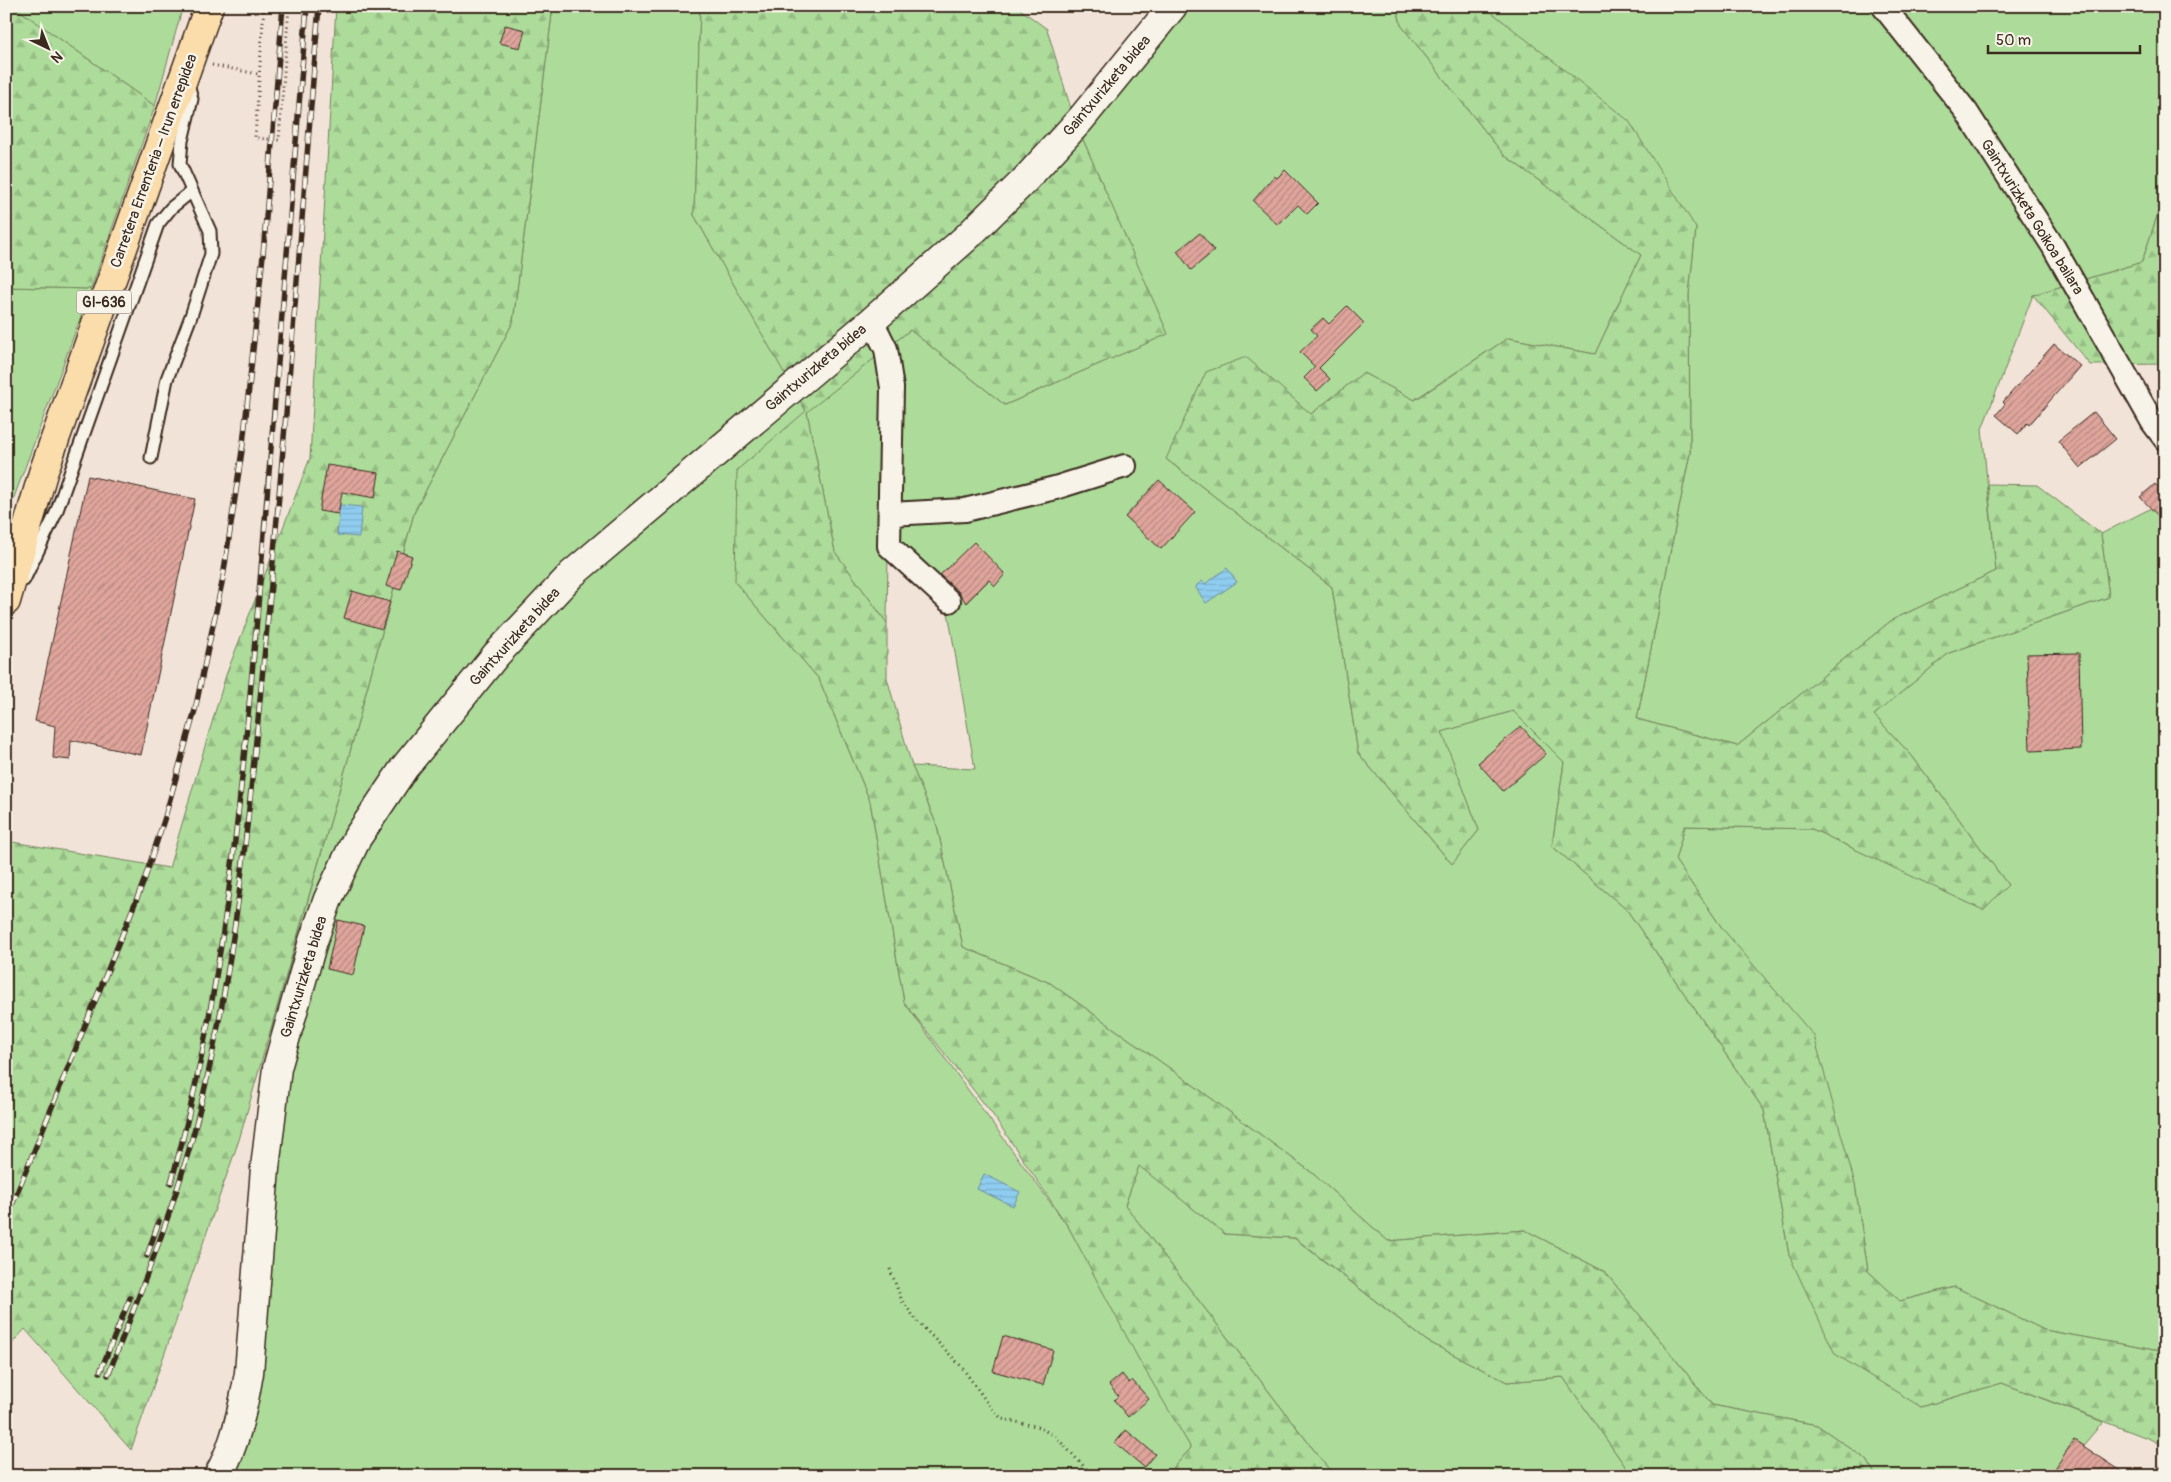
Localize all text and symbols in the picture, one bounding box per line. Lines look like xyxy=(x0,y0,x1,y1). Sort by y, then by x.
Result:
north arrow xyxy=(22,22,72,72)
scale bar xyxy=(1988,22,2141,54)
street label: Gaintxurizketa bidea xyxy=(1059,31,1155,141)
text: 50 m xyxy=(1996,31,2031,50)
text: N xyxy=(47,48,66,67)
street label: Carretera Errenteria – Irun errepidea xyxy=(106,51,202,271)
street label: Gaintxurizketa Goikoa bailara xyxy=(1976,136,2088,298)
road number: GI-636 xyxy=(76,290,132,314)
street label: Gaintxurizketa bidea xyxy=(761,320,871,416)
street label: Gaintxurizketa bidea xyxy=(466,584,564,690)
street label: Gaintxurizketa bidea xyxy=(276,914,332,1040)

